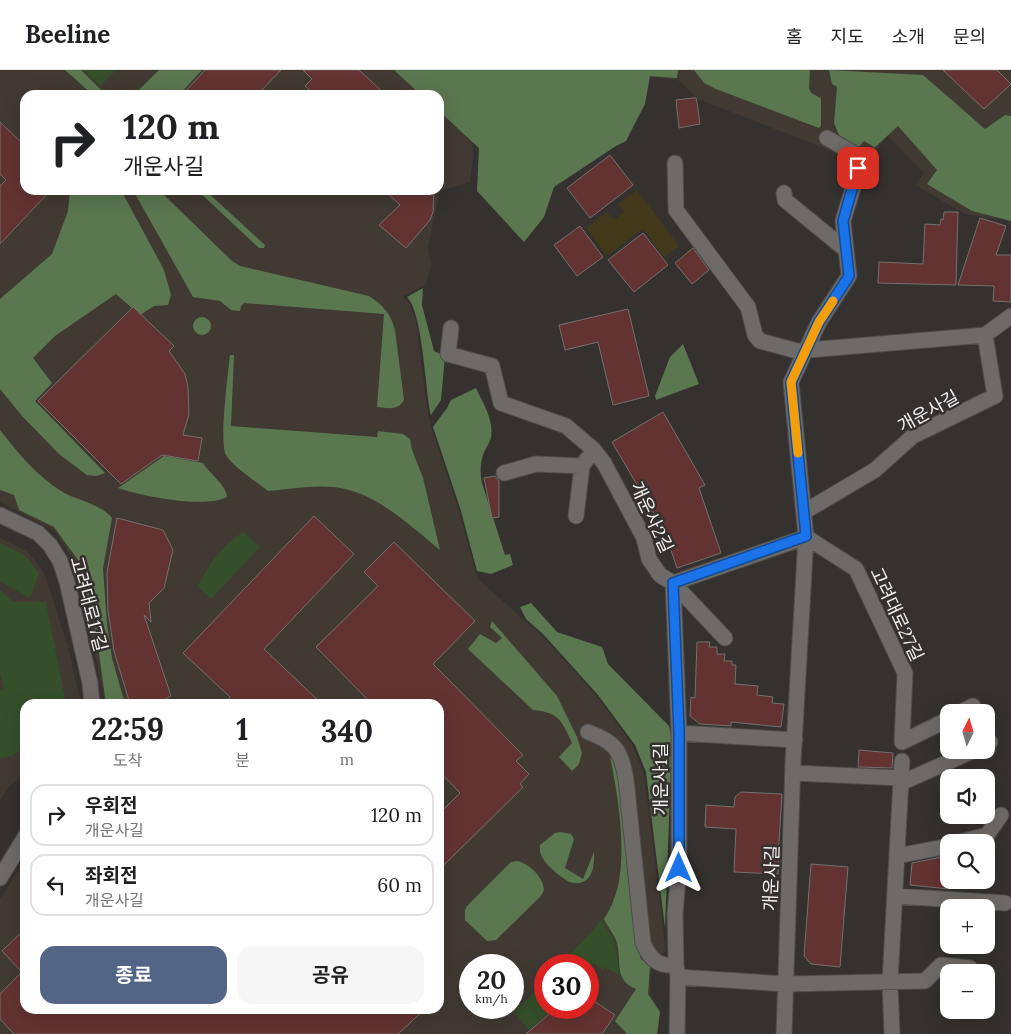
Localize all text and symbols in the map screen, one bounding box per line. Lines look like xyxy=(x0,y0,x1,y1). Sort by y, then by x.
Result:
text: Beeline xyxy=(25,19,110,50)
text: 홈 xyxy=(786,25,803,48)
text: 지도 xyxy=(831,25,864,48)
text: 소개 xyxy=(892,25,925,48)
text: 문의 xyxy=(953,25,986,48)
text: 120 m xyxy=(123,104,220,149)
icon: right xyxy=(40,110,105,175)
pin xyxy=(837,147,879,189)
text: 개운사길 xyxy=(123,152,204,180)
icon: arrive xyxy=(844,154,872,182)
street label: 개운사길 xyxy=(893,385,963,437)
street label: 개운사2길 xyxy=(626,478,678,556)
street label: 고려대로17길 xyxy=(65,554,113,654)
street label: 고려대로27길 xyxy=(865,563,929,665)
north arrow xyxy=(940,704,995,759)
map controls xyxy=(940,704,995,1019)
text: 22:59 xyxy=(91,710,164,748)
text: 1 xyxy=(236,710,248,748)
text: 340 xyxy=(321,712,373,750)
street label: 개운사1길 xyxy=(649,743,672,815)
text: m xyxy=(340,749,354,769)
text: 도착 xyxy=(113,750,142,770)
text: 분 xyxy=(235,750,250,770)
button: sound xyxy=(940,769,995,824)
text: 우회전 xyxy=(85,793,137,817)
icon: right xyxy=(42,801,70,829)
text: 120 m xyxy=(371,803,422,827)
text: 개운사길 xyxy=(85,820,144,840)
button: search xyxy=(940,834,995,889)
position arrow xyxy=(652,841,704,893)
street label: 개운사길 xyxy=(758,844,784,912)
text: 좌회전 xyxy=(85,863,137,887)
icon: left xyxy=(42,871,70,899)
text: 60 m xyxy=(377,873,422,897)
text: 개운사길 xyxy=(85,890,144,910)
button: + xyxy=(940,899,995,954)
button: 종료 xyxy=(40,946,227,1004)
button: 공유 xyxy=(237,946,424,1004)
speed limit sign: 30 xyxy=(534,954,599,1019)
text: 20 xyxy=(477,964,506,996)
button: − xyxy=(940,964,995,1019)
text: km/h xyxy=(475,991,508,1006)

